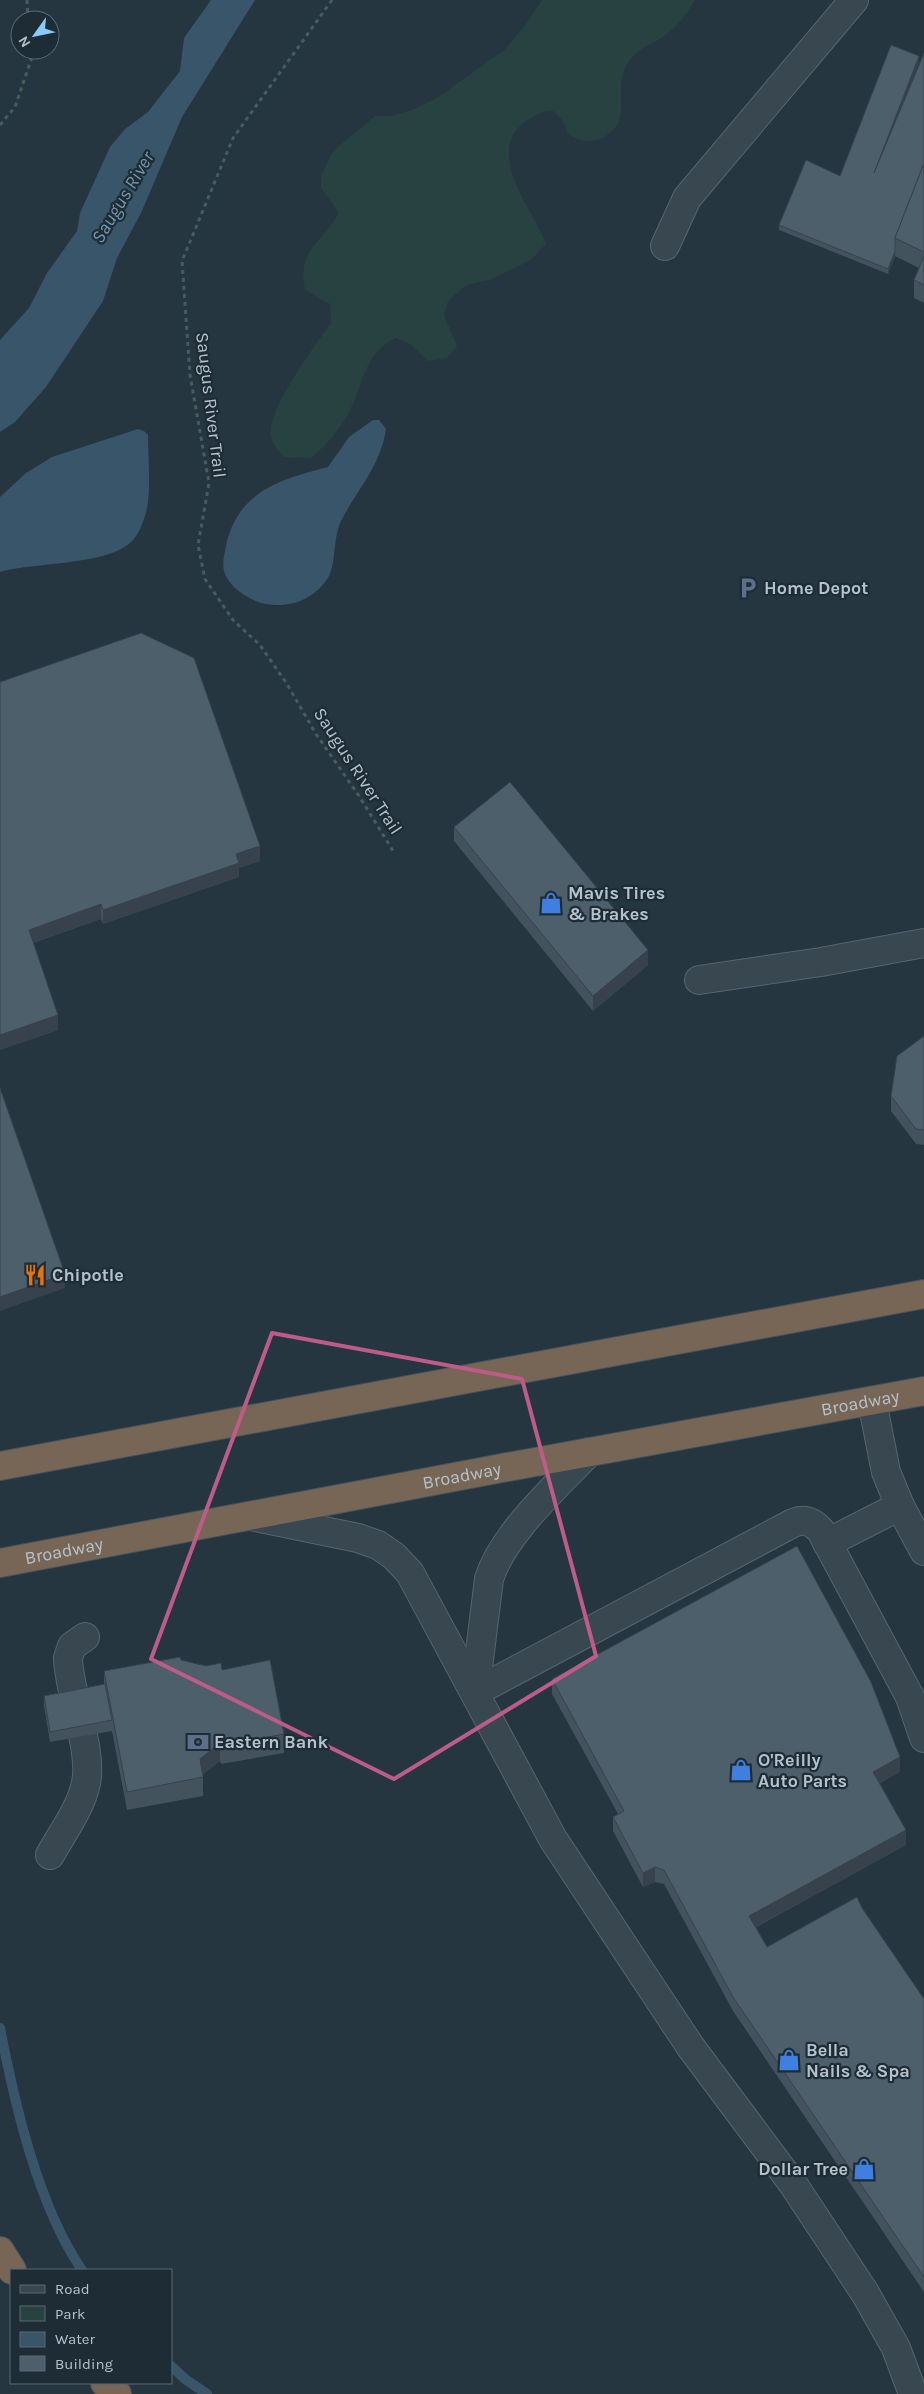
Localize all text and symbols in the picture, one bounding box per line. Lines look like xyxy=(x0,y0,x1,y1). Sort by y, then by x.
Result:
north arrow xyxy=(10,10,60,60)
text: N xyxy=(15,33,34,51)
water label: Saugus River xyxy=(87,147,160,247)
street label: Saugus River Trail xyxy=(191,331,231,479)
parking icon: Home Depot xyxy=(735,575,761,601)
place label: Home Depot xyxy=(764,577,868,599)
street label: Saugus River Trail xyxy=(309,704,407,838)
place label: Mavis Tires & Brakes xyxy=(568,882,665,925)
shop icon: Mavis Tires & Brakes xyxy=(538,890,564,916)
restaurant icon: Chipotle xyxy=(22,1262,48,1288)
place label: Chipotle xyxy=(52,1264,124,1286)
street label: Broadway xyxy=(819,1385,902,1421)
street label: Broadway xyxy=(421,1457,504,1494)
street label: Broadway xyxy=(23,1533,106,1569)
bank icon: Eastern Bank xyxy=(185,1729,211,1755)
place label: Eastern Bank xyxy=(214,1731,328,1753)
place label: O'Reilly Auto Parts xyxy=(758,1749,847,1792)
shop icon: O'Reilly Auto Parts xyxy=(728,1757,754,1783)
place label: Bella Nails & Spa xyxy=(806,2039,910,2082)
shop icon: Bella Nails & Spa xyxy=(776,2047,802,2073)
shop icon: Dollar Tree xyxy=(851,2156,877,2182)
place label: Dollar Tree xyxy=(758,2158,848,2180)
legend xyxy=(10,2269,172,2384)
text: Road xyxy=(55,2280,90,2298)
text: Park xyxy=(55,2305,85,2323)
text: Water xyxy=(55,2330,96,2348)
text: Building xyxy=(55,2355,113,2373)

